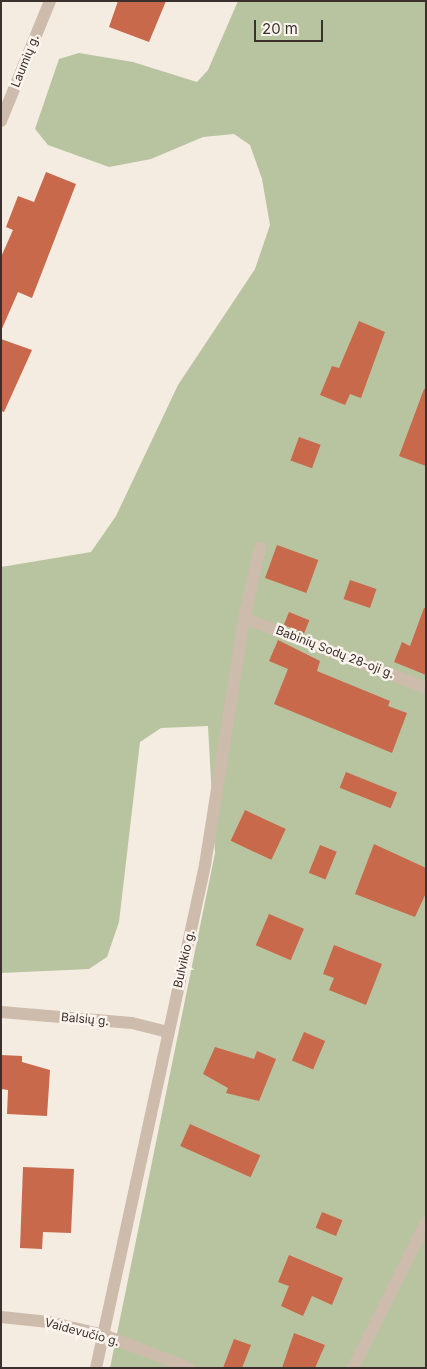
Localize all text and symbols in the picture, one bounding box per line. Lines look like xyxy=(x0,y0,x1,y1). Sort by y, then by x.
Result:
scale bar xyxy=(257,10,326,42)
text: 20 m xyxy=(262,19,298,38)
street label: Laumių g. xyxy=(8,33,42,89)
street label: Babinių Sodų 28-oji g. xyxy=(274,623,396,681)
street label: Bulvikio g. xyxy=(170,929,198,989)
street label: Balsių g. xyxy=(60,1010,110,1028)
street label: Vaidevučio g. xyxy=(43,1315,121,1349)

